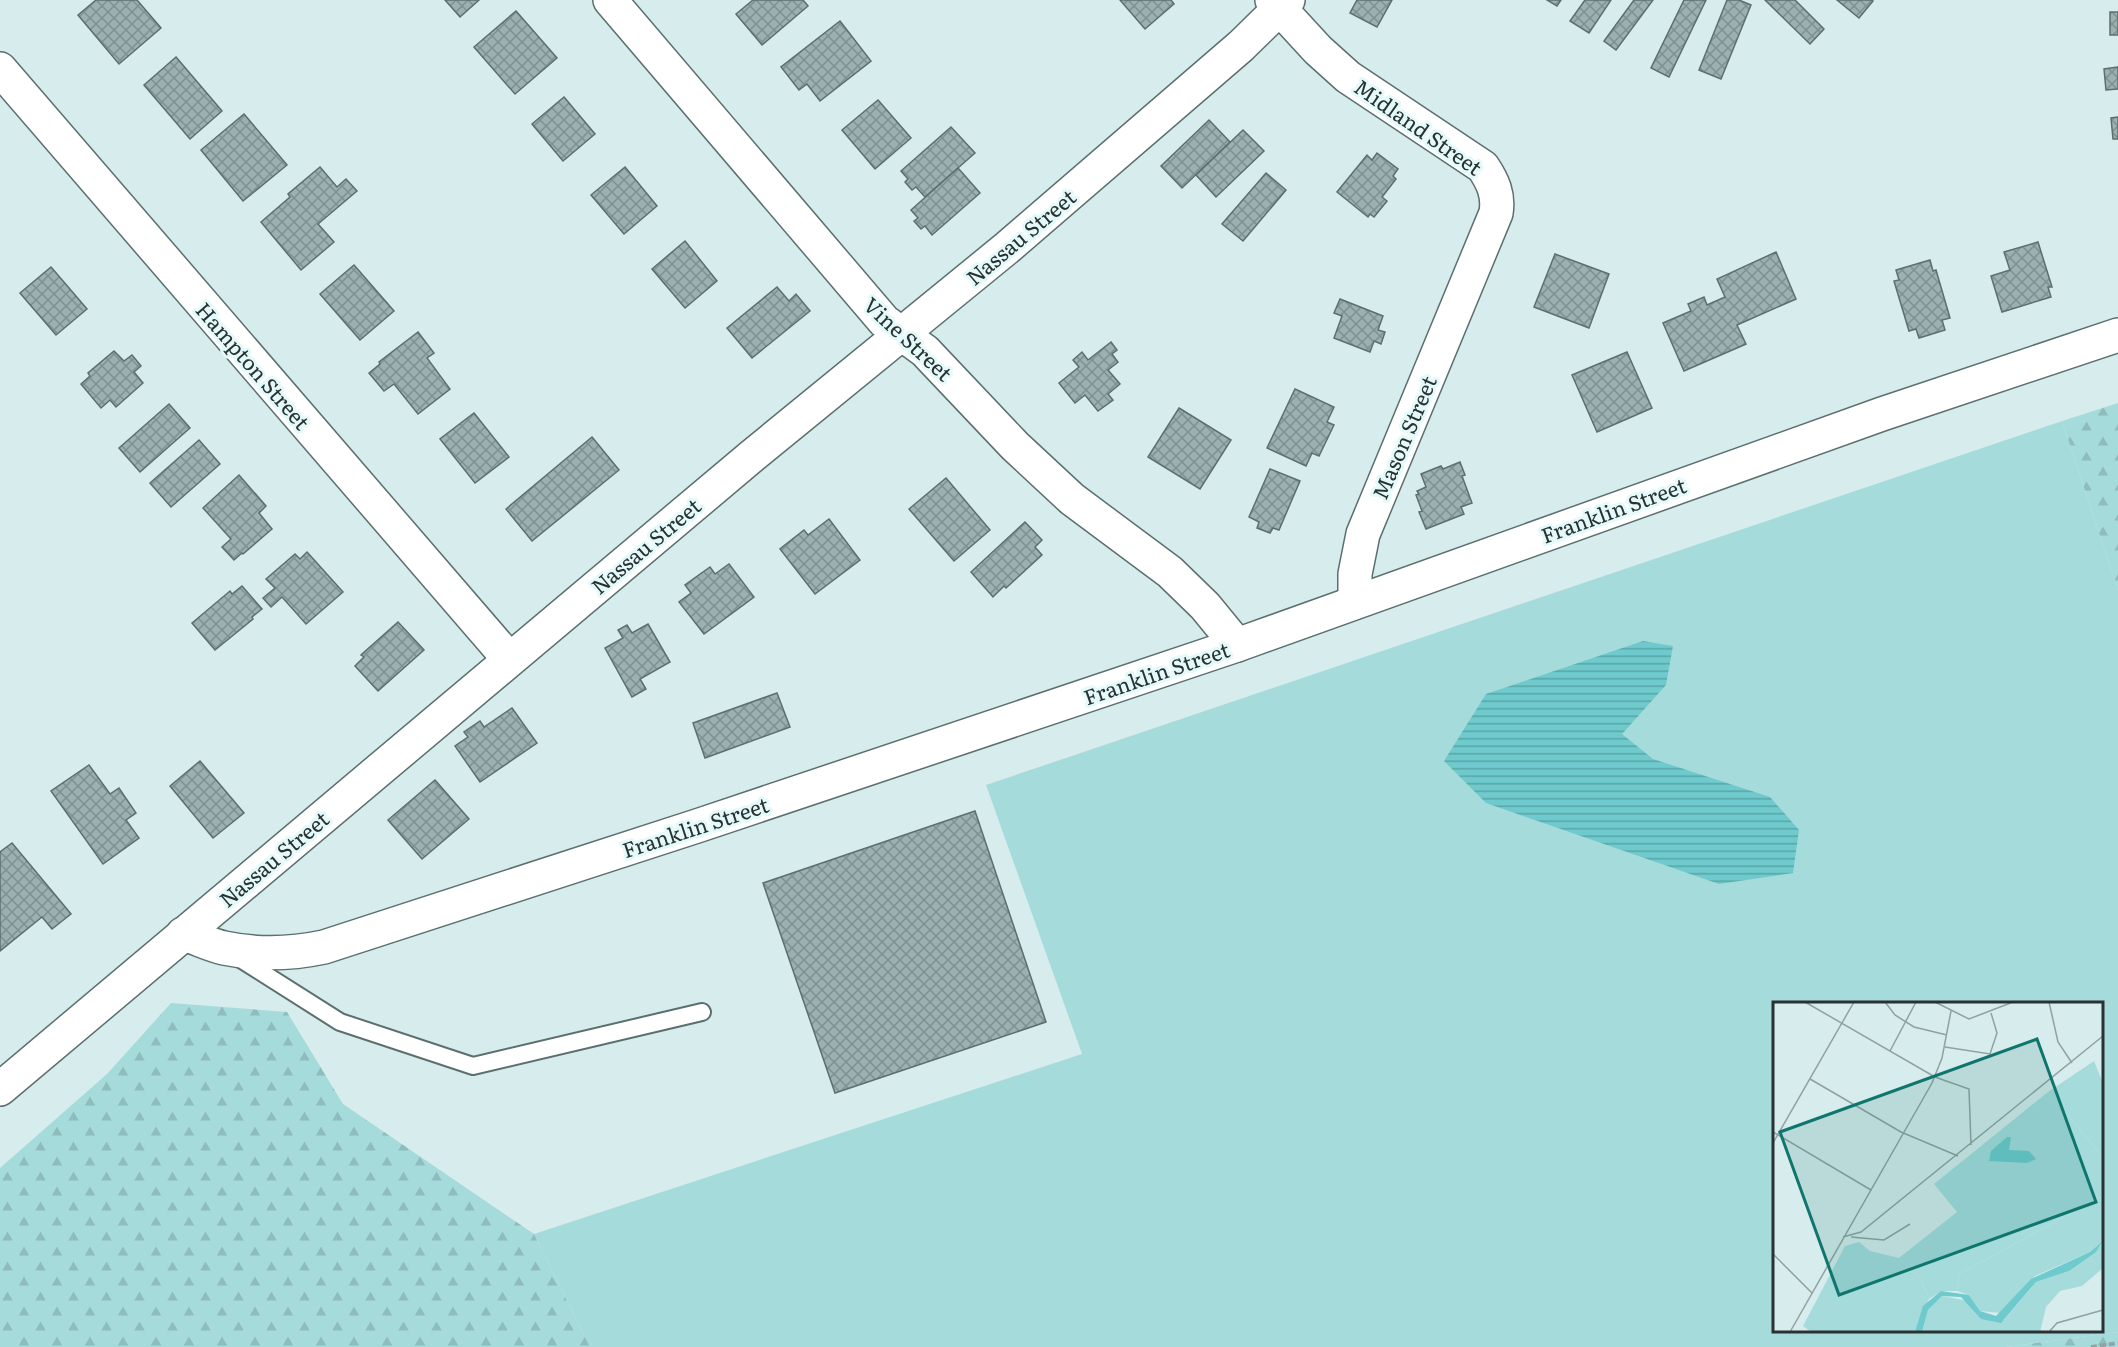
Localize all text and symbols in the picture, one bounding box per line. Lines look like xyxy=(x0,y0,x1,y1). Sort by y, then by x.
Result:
street label: Midland Street xyxy=(1349,70,1490,182)
street label: Nassau Street xyxy=(958,180,1082,291)
street label: Vine Street xyxy=(858,289,961,388)
street label: Hampton Street xyxy=(190,294,319,436)
street label: Mason Street xyxy=(1363,370,1443,504)
street label: Franklin Street xyxy=(1536,468,1690,550)
street label: Nassau Street xyxy=(583,489,707,600)
street label: Franklin Street xyxy=(1079,632,1234,711)
street label: Franklin Street xyxy=(618,788,773,864)
street label: Nassau Street xyxy=(211,802,335,913)
inset map xyxy=(1773,1002,2103,1332)

